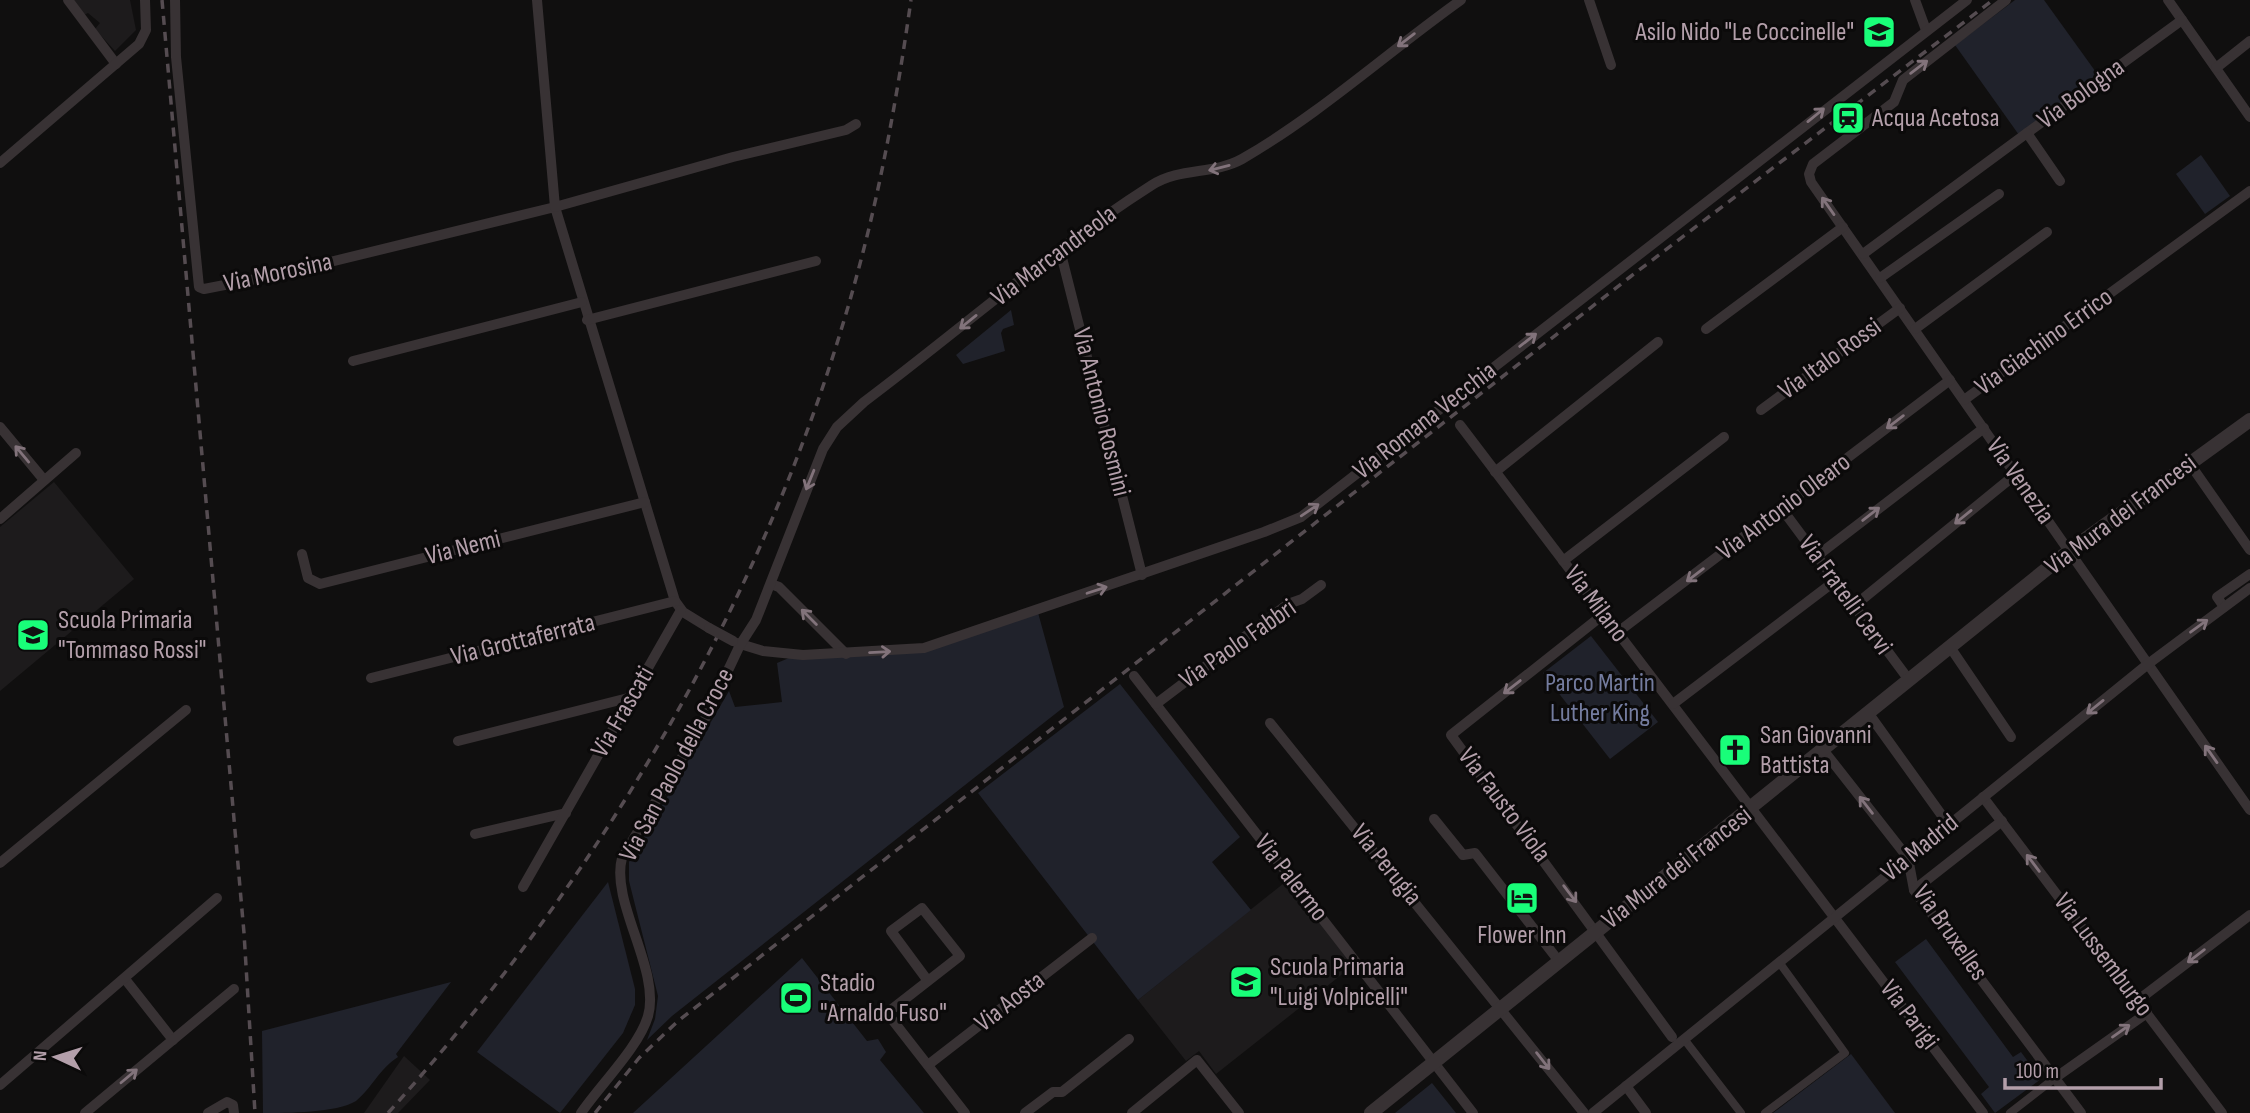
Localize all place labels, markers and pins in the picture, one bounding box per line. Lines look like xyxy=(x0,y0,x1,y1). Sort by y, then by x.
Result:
school or university icon: Asilo Nido "Le Coccinelle" xyxy=(1860,13,1898,51)
place label: Asilo Nido "Le Coccinelle" xyxy=(1634,17,1854,48)
station icon: Acqua Acetosa xyxy=(1829,99,1867,137)
place label: Acqua Acetosa xyxy=(1871,103,2000,134)
place label: Scuola Primaria "Tommaso Rossi" xyxy=(58,605,206,666)
school or university icon: Scuola Primaria "Tommaso Rossi" xyxy=(14,616,52,654)
place label: San Giovanni Battista xyxy=(1760,720,1872,781)
church icon: San Giovanni Battista xyxy=(1716,731,1754,769)
hotel icon: Flower Inn xyxy=(1503,879,1541,917)
place label: Flower Inn xyxy=(1477,920,1567,951)
place label: Scuola Primaria "Luigi Volpicelli" xyxy=(1270,952,1408,1013)
school or university icon: Scuola Primaria "Luigi Volpicelli" xyxy=(1227,963,1265,1001)
place label: Stadio "Arnaldo Fuso" xyxy=(820,968,947,1029)
sports icon: Stadio "Arnaldo Fuso" xyxy=(777,979,815,1017)

